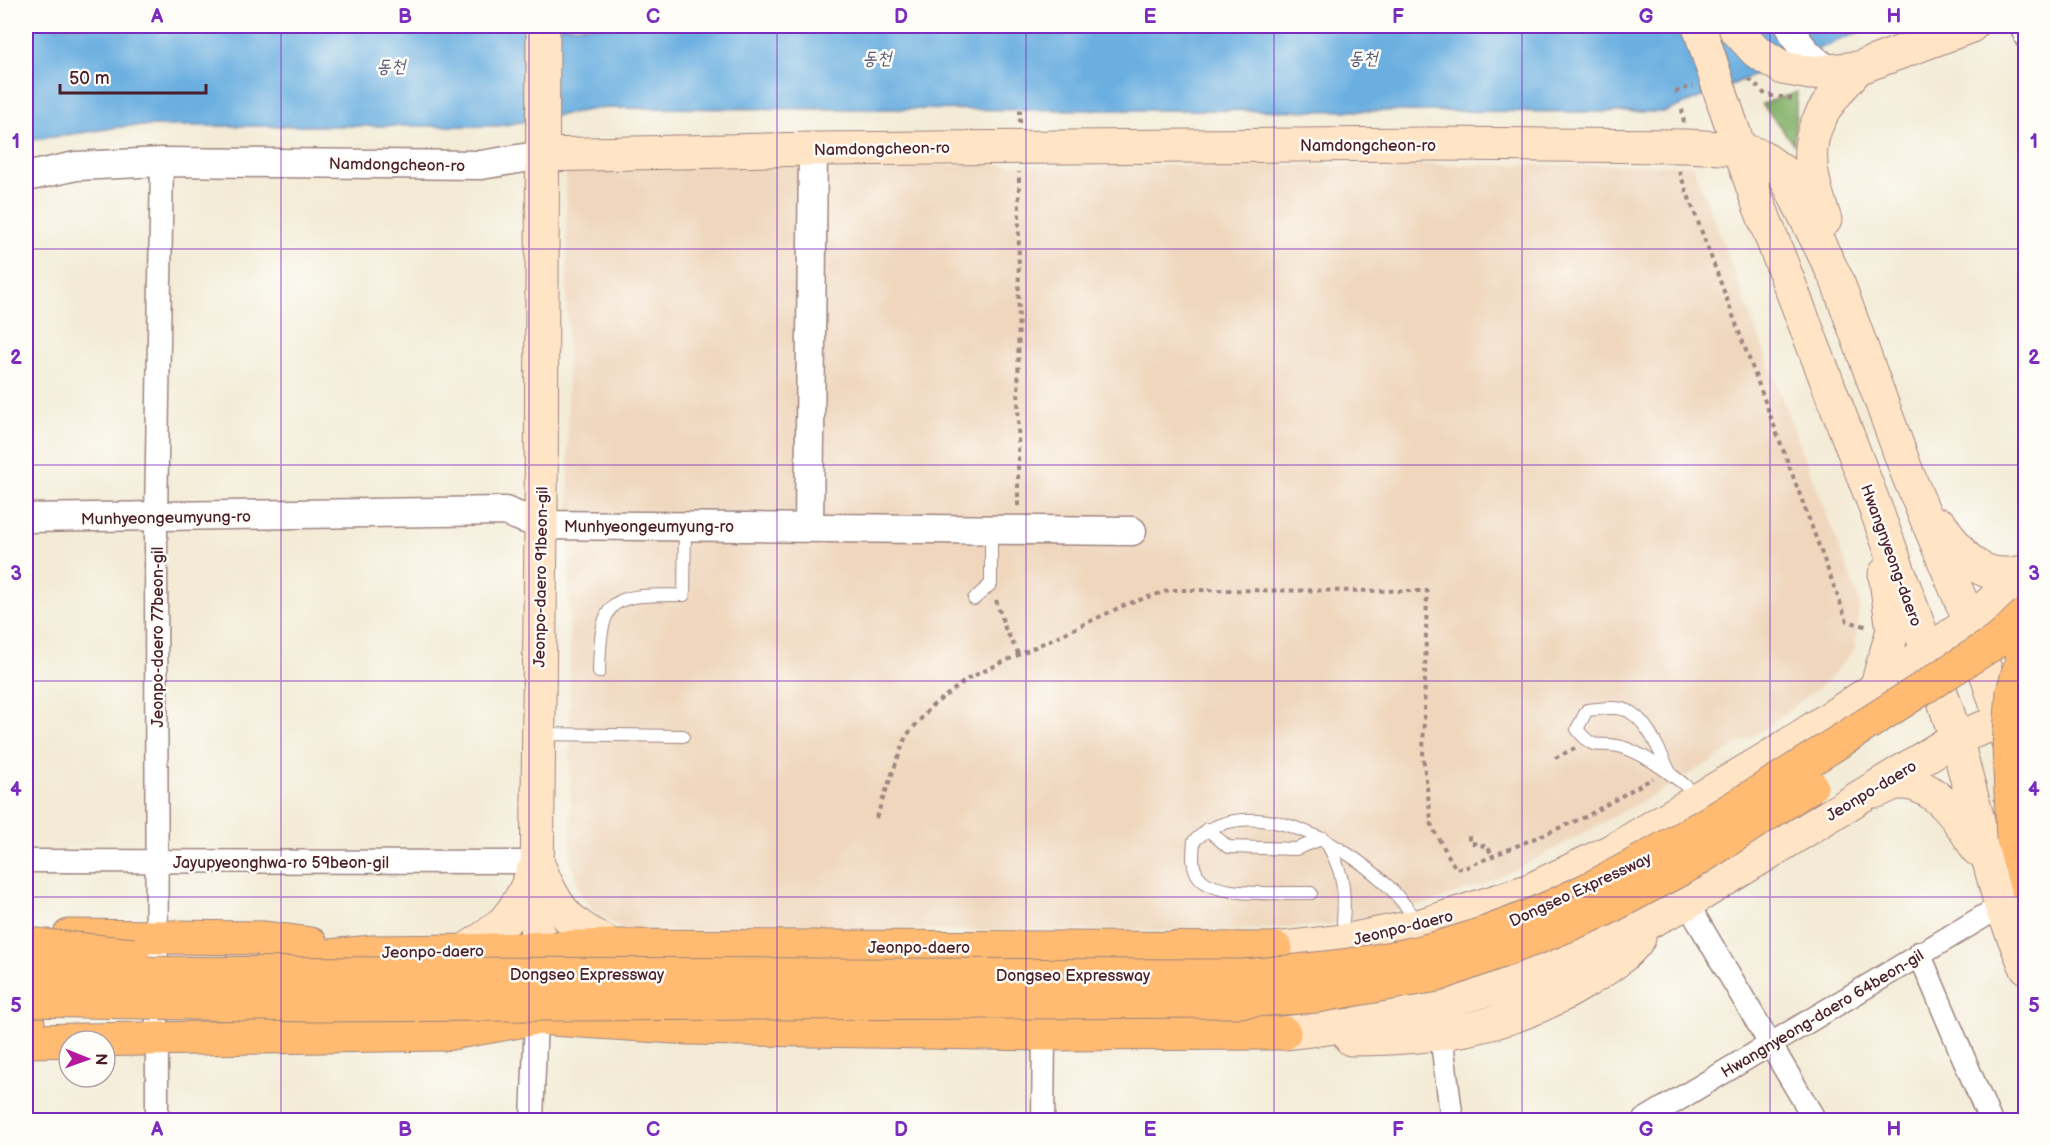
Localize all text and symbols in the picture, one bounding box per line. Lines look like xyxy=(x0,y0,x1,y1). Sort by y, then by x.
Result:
text: A xyxy=(150,5,164,29)
text: B xyxy=(398,5,412,29)
text: C xyxy=(646,5,660,29)
text: D xyxy=(894,5,908,29)
text: E xyxy=(1144,5,1157,29)
text: F xyxy=(1392,5,1404,29)
text: G xyxy=(1639,5,1654,29)
text: H xyxy=(1887,5,1901,29)
water label: 동천 xyxy=(862,48,893,69)
water label: 동천 xyxy=(1349,48,1379,69)
water label: 동천 xyxy=(376,56,407,77)
scale bar xyxy=(60,57,206,95)
text: 50 m xyxy=(69,68,110,89)
text: 1 xyxy=(12,130,20,154)
text: 1 xyxy=(2030,130,2038,154)
street label: Namdongcheon-ro xyxy=(1300,137,1436,156)
street label: Namdongcheon-ro xyxy=(814,139,950,160)
street label: Namdongcheon-ro xyxy=(329,155,465,176)
text: 2 xyxy=(10,346,22,370)
text: 2 xyxy=(2028,346,2040,370)
street label: Hwangnyeong-daero xyxy=(1856,482,1925,629)
street label: Jeonpo-daero 91beon-gil xyxy=(530,486,553,668)
street label: Munhyeongeumyung-ro xyxy=(81,508,251,529)
street label: Munhyeongeumyung-ro xyxy=(564,518,734,537)
street label: Jeonpo-daero 77beon-gil xyxy=(149,547,168,727)
text: 3 xyxy=(10,562,22,586)
text: 3 xyxy=(2028,562,2040,586)
street label: Jeonpo-daero xyxy=(1823,757,1920,826)
text: 4 xyxy=(10,778,22,802)
text: 4 xyxy=(2028,778,2040,802)
street label: Dongseo Expressway xyxy=(1507,849,1655,932)
street label: Jayupyeonghwa-ro 59beon-gil xyxy=(173,854,389,873)
street label: Jeonpo-daero xyxy=(1352,907,1455,950)
street label: Jeonpo-daero xyxy=(868,939,970,958)
street label: Jeonpo-daero xyxy=(382,942,484,963)
street label: Hwangnyeong-daero 64beon-gil xyxy=(1718,946,1927,1082)
street label: Dongseo Expressway xyxy=(510,966,665,985)
street label: Dongseo Expressway xyxy=(996,967,1151,986)
text: 5 xyxy=(10,994,22,1018)
text: 5 xyxy=(2028,994,2040,1018)
north arrow xyxy=(57,1029,117,1089)
text: N xyxy=(91,1053,110,1065)
text: A xyxy=(150,1118,164,1142)
text: B xyxy=(398,1118,412,1142)
text: C xyxy=(646,1118,660,1142)
text: D xyxy=(894,1118,908,1142)
text: E xyxy=(1144,1118,1157,1142)
text: F xyxy=(1392,1118,1404,1142)
text: G xyxy=(1639,1118,1654,1142)
text: H xyxy=(1887,1118,1901,1142)

